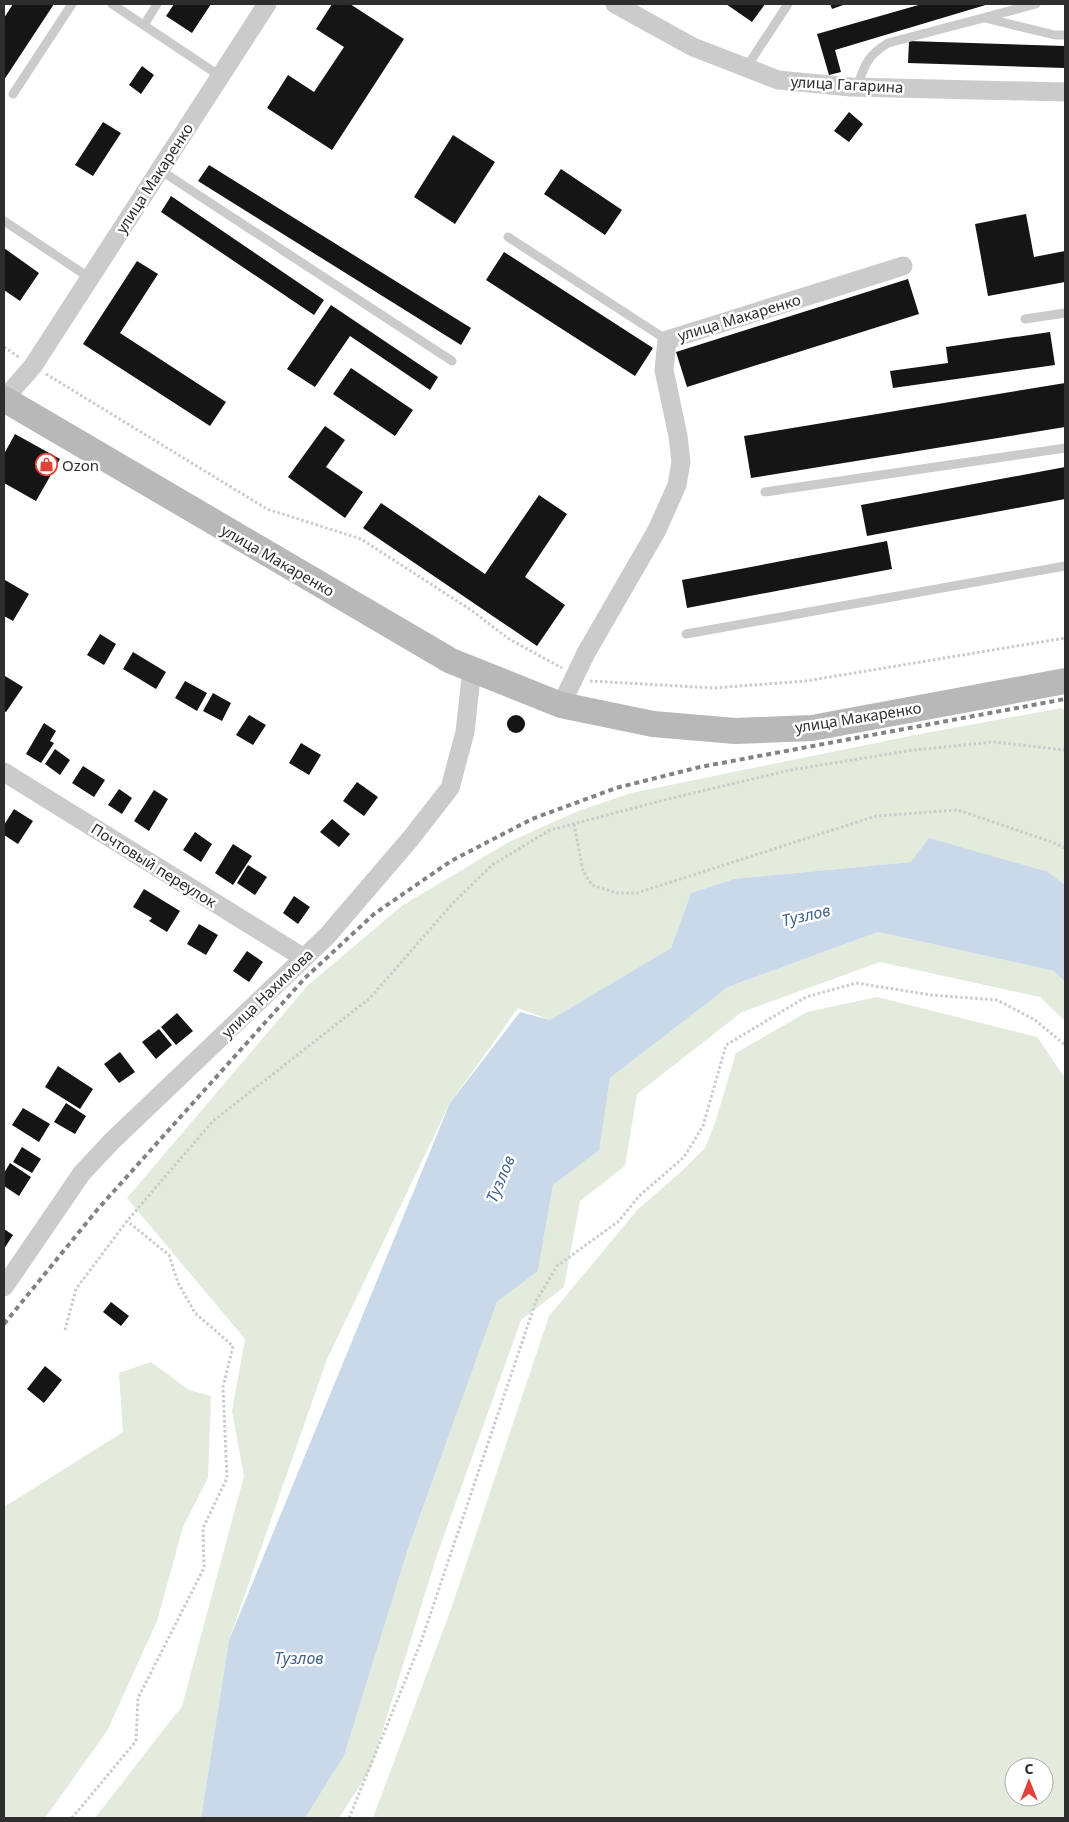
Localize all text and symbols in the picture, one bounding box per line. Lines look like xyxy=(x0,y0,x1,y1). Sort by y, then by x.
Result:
street label: улица Гагарина xyxy=(790,71,904,97)
street label: улица Макаренко xyxy=(111,119,197,237)
street label: улица Макаренко xyxy=(675,289,803,345)
shop icon: Ozon xyxy=(34,453,58,477)
place label: Ozon xyxy=(62,455,99,475)
street label: улица Макаренко xyxy=(218,519,338,601)
street label: улица Макаренко xyxy=(793,697,923,737)
street label: Почтовый переулок xyxy=(88,818,220,912)
water label: Тузлов xyxy=(780,899,832,931)
street label: улица Нахимова xyxy=(217,944,317,1042)
water label: Тузлов xyxy=(480,1152,520,1206)
water label: Тузлов xyxy=(274,1647,324,1669)
north arrow xyxy=(1004,1757,1054,1807)
text: С xyxy=(1024,1759,1034,1778)

